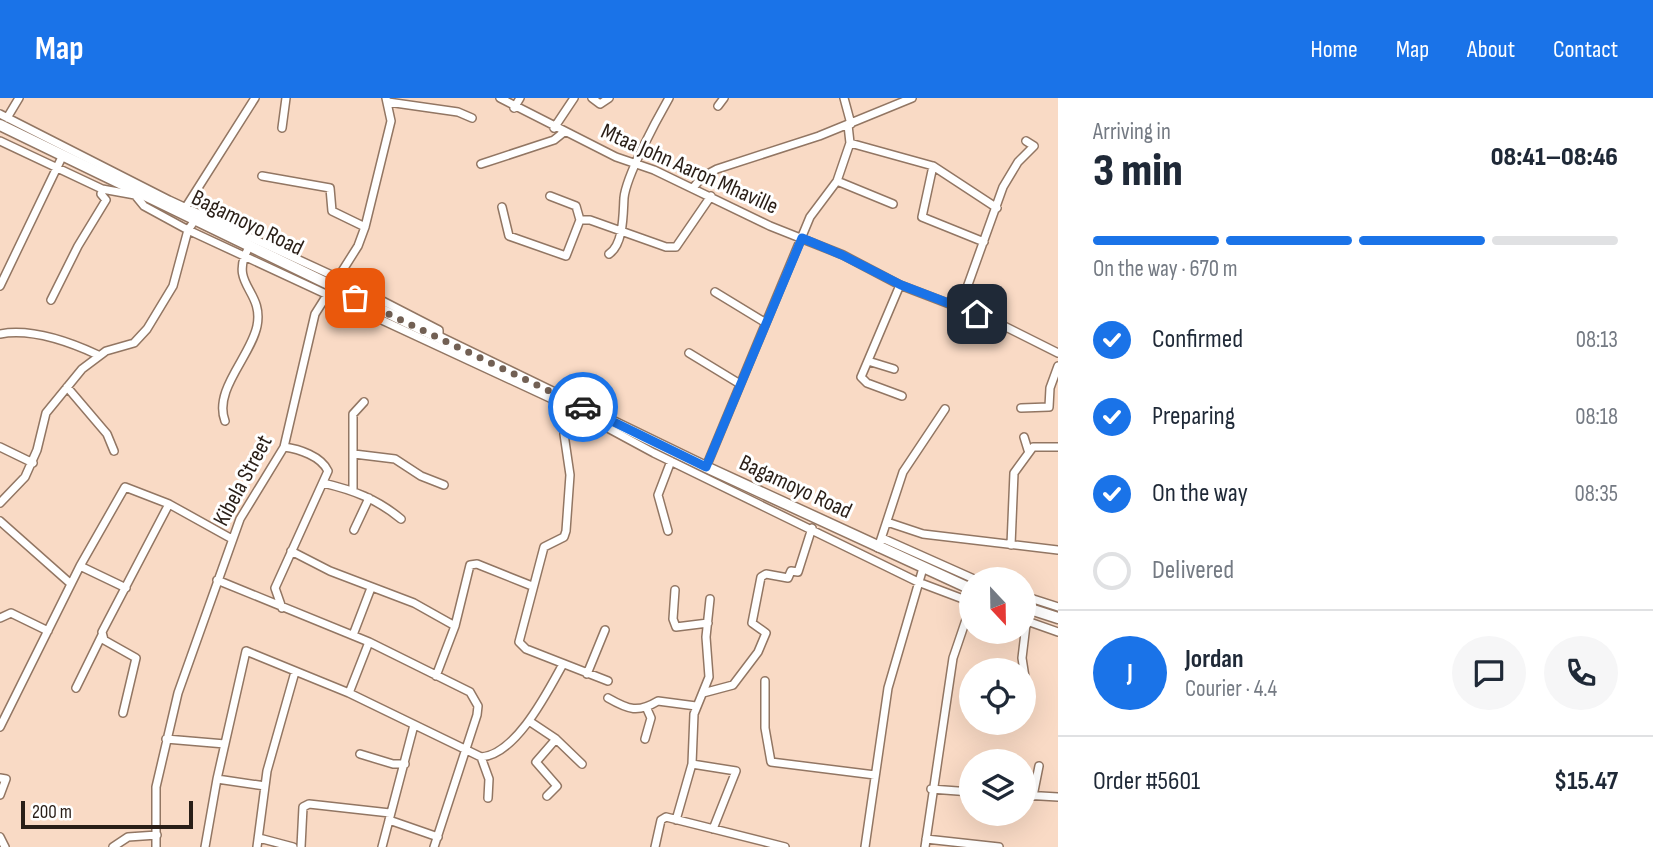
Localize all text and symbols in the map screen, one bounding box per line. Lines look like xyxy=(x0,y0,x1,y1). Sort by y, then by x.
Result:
text: Map xyxy=(35,29,84,69)
text: Home xyxy=(1310,35,1358,64)
text: Map xyxy=(1396,35,1429,64)
text: About xyxy=(1467,35,1515,64)
text: Contact xyxy=(1553,35,1618,64)
street label: Mtaa John Aaron Mhaville xyxy=(597,117,783,221)
text: Arriving in xyxy=(1093,118,1171,146)
text: 08:41–08:46 xyxy=(1491,142,1618,173)
text: 3 min xyxy=(1093,144,1183,199)
street label: Bagamoyo Road xyxy=(187,184,308,262)
text: On the way · 670 m xyxy=(1093,255,1237,283)
pin xyxy=(325,268,385,328)
icon: bag xyxy=(336,279,374,317)
pin xyxy=(947,284,1007,344)
icon: home xyxy=(958,295,996,333)
icon: check xyxy=(1093,321,1131,359)
text: Confirmed xyxy=(1152,324,1243,355)
text: 08:13 xyxy=(1576,326,1618,354)
courier xyxy=(548,372,618,442)
icon: car xyxy=(564,388,602,426)
icon: check xyxy=(1093,398,1131,436)
text: Preparing xyxy=(1152,401,1235,432)
text: 08:18 xyxy=(1575,403,1618,431)
street label: Kibela Street xyxy=(207,430,278,531)
street label: Bagamoyo Road xyxy=(735,449,856,525)
icon: check xyxy=(1093,475,1131,513)
text: On the way xyxy=(1152,478,1248,509)
text: 08:35 xyxy=(1574,480,1618,508)
text: Delivered xyxy=(1152,555,1234,586)
north arrow xyxy=(959,567,1036,644)
map controls xyxy=(959,567,1036,826)
button: chat xyxy=(1452,636,1526,710)
button: phone xyxy=(1544,636,1618,710)
text: Jordan xyxy=(1185,644,1243,675)
button: locate xyxy=(959,658,1036,735)
text: J xyxy=(1127,658,1133,689)
text: Courier · 4.4 xyxy=(1185,675,1277,703)
button: layers xyxy=(959,749,1036,826)
text: Order #5601 xyxy=(1093,766,1200,797)
text: $15.47 xyxy=(1554,766,1618,797)
scale bar xyxy=(21,798,192,830)
text: 200 m xyxy=(32,801,72,824)

